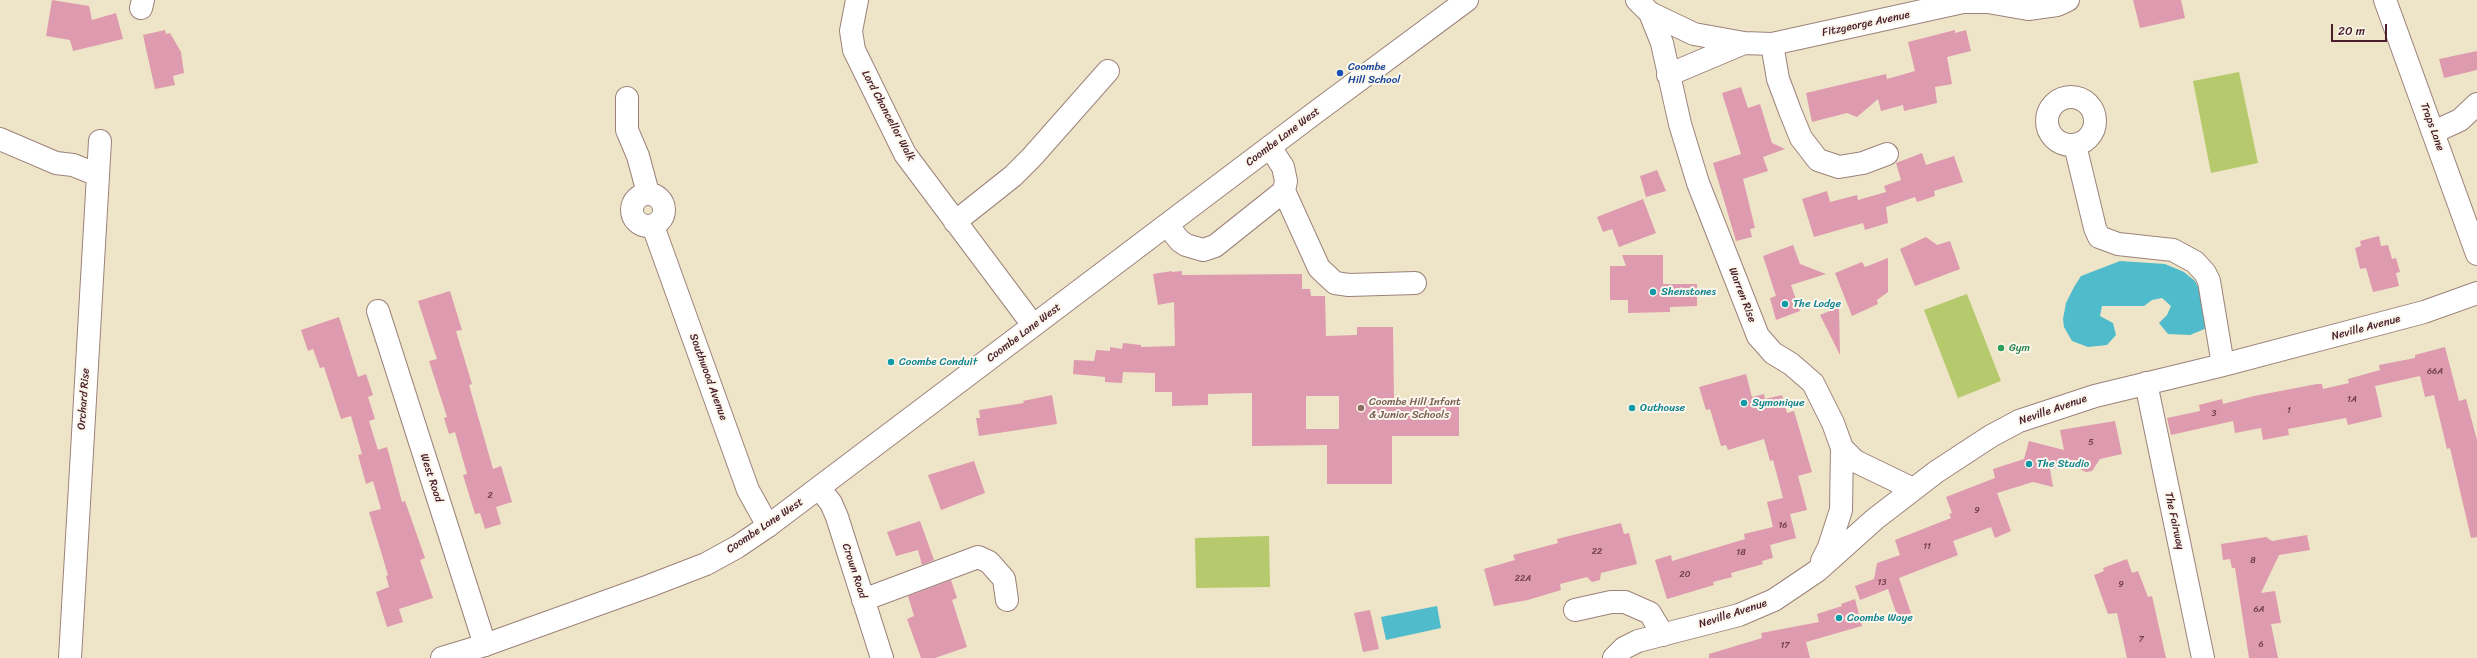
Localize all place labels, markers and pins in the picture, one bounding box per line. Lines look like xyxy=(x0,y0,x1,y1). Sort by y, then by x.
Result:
place label: Coombe Hill School xyxy=(1348,60,1400,86)
marker: Coombe Hill School xyxy=(1335,68,1345,78)
place label: Shenstones xyxy=(1661,285,1716,299)
marker: Shenstones xyxy=(1648,287,1658,297)
place label: The Lodge xyxy=(1793,297,1841,311)
marker: The Lodge xyxy=(1780,299,1790,309)
place label: Gym xyxy=(2009,341,2030,355)
marker: Gym xyxy=(1996,343,2006,353)
place label: Coombe Conduit xyxy=(899,355,977,369)
marker: Coombe Conduit xyxy=(886,357,896,367)
place label: Coombe Hill Infant & Junior Schools xyxy=(1369,395,1461,421)
place label: Symonique xyxy=(1752,396,1805,410)
marker: Symonique xyxy=(1739,398,1749,408)
place label: Outhouse xyxy=(1640,401,1685,415)
marker: Coombe Hill Infant & Junior Schools xyxy=(1356,403,1366,413)
marker: Outhouse xyxy=(1627,403,1637,413)
place label: The Studio xyxy=(2037,457,2089,471)
marker: The Studio xyxy=(2024,459,2034,469)
place label: Coombe Waye xyxy=(1847,611,1913,625)
marker: Coombe Waye xyxy=(1834,613,1844,623)

